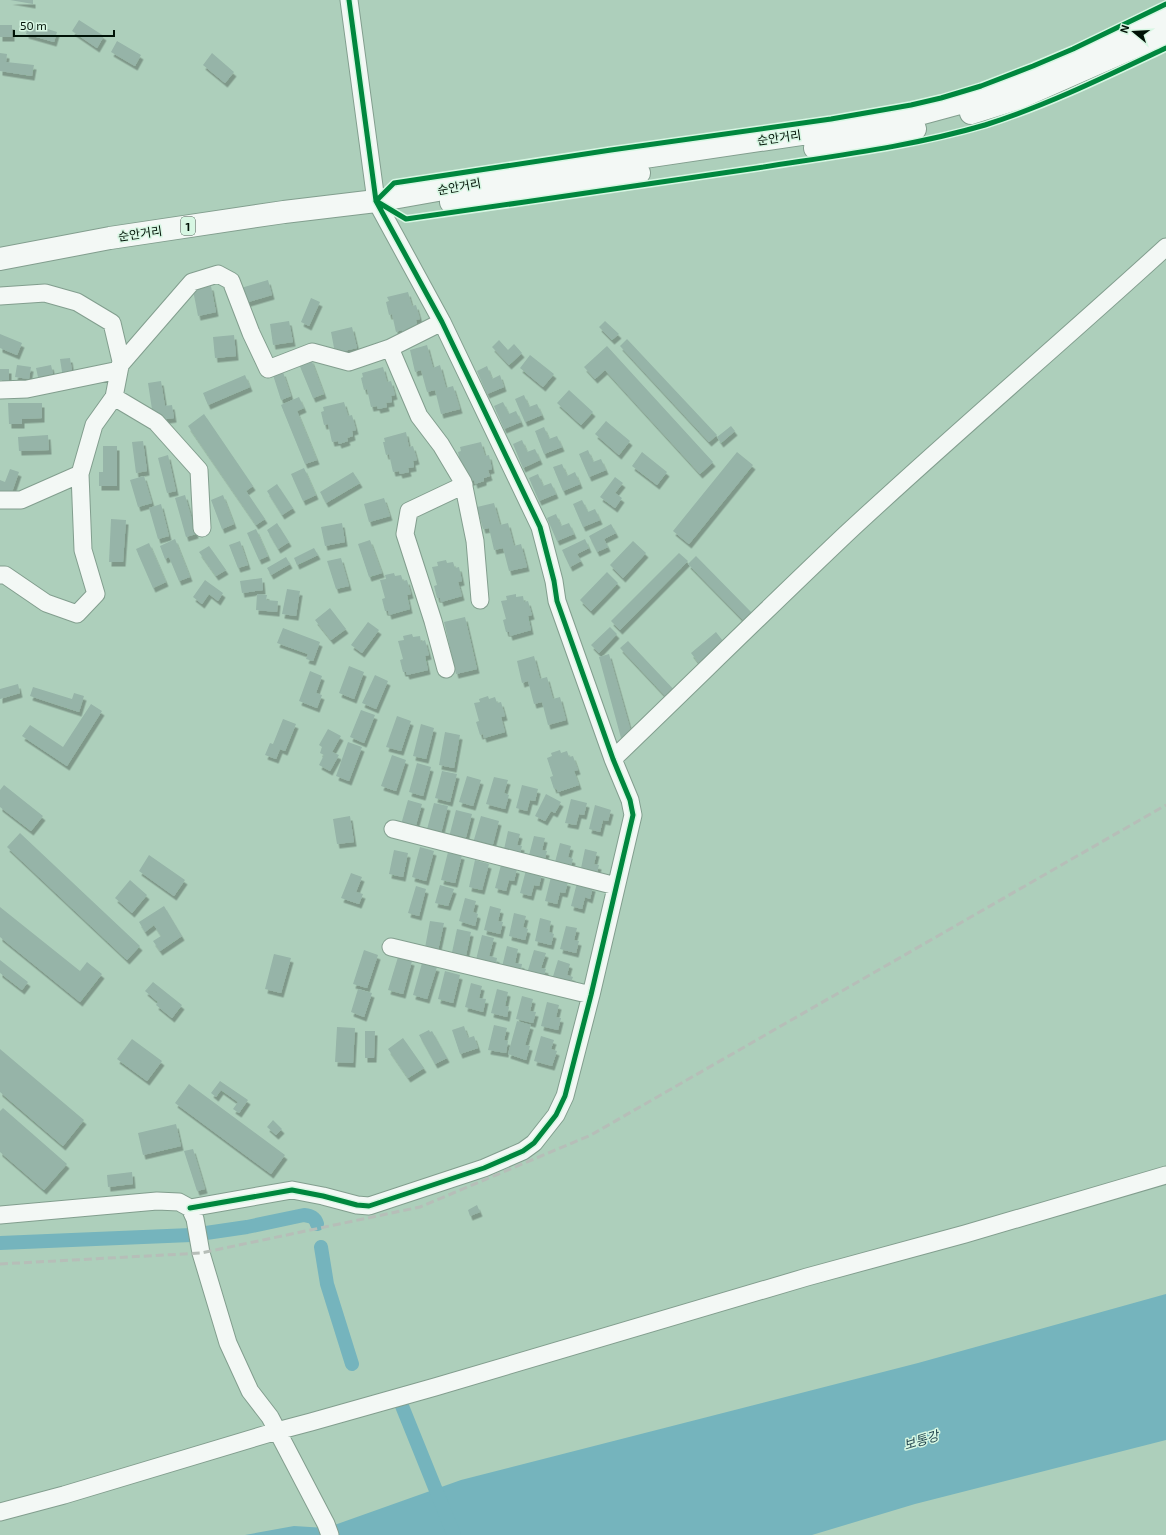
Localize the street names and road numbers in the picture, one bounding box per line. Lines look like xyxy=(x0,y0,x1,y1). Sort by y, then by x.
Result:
street label: 순안거리 xyxy=(756,127,802,147)
street label: 순안거리 xyxy=(436,175,482,197)
road number: 1 xyxy=(181,217,195,235)
street label: 순안거리 xyxy=(117,223,163,243)

